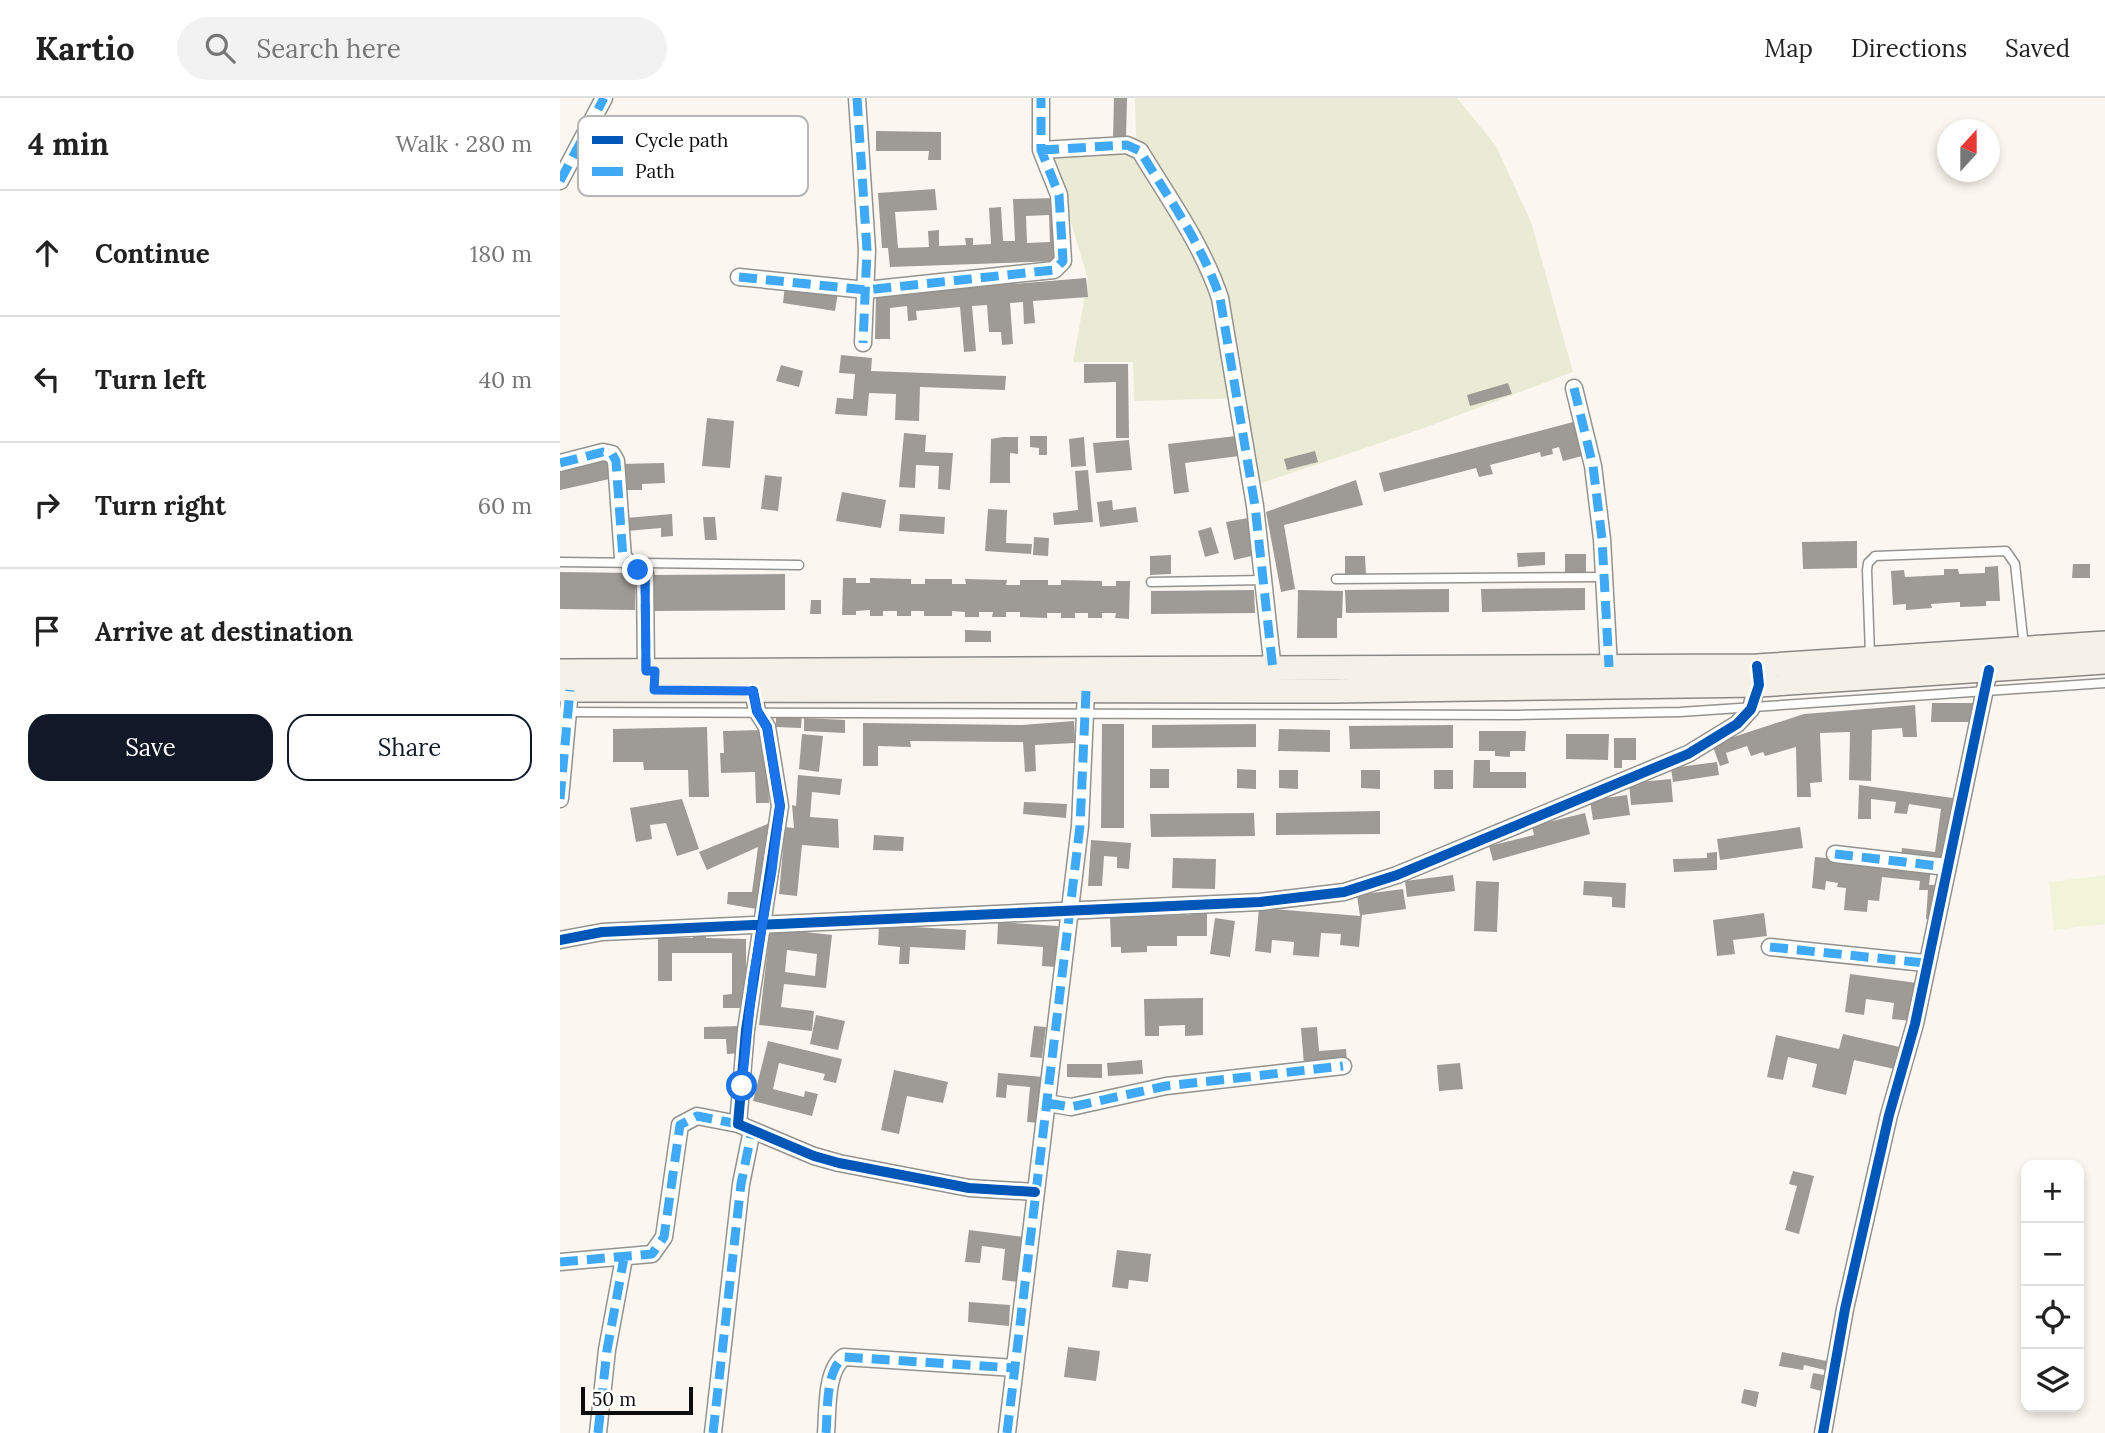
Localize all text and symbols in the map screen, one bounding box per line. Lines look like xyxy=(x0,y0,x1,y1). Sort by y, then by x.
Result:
search box xyxy=(177,17,667,80)
text: Kartio xyxy=(35,27,135,69)
icon: search xyxy=(201,29,239,67)
text: Search here xyxy=(257,32,401,65)
text: Map xyxy=(1764,33,1813,64)
text: Directions xyxy=(1851,33,1967,64)
text: Saved xyxy=(2005,33,2070,64)
legend xyxy=(578,116,808,196)
north arrow xyxy=(1937,119,2000,182)
text: 4 min xyxy=(28,125,109,163)
text: Cycle path xyxy=(635,128,728,152)
text: Walk · 280 m xyxy=(396,129,532,158)
text: Path xyxy=(635,159,675,183)
icon: ahead xyxy=(28,234,66,272)
text: Continue xyxy=(95,237,210,270)
text: 180 m xyxy=(470,239,532,268)
icon: left xyxy=(28,360,66,398)
text: Turn left xyxy=(95,363,206,396)
text: 40 m xyxy=(479,365,532,394)
icon: right xyxy=(28,486,66,524)
text: Turn right xyxy=(95,489,226,522)
text: 60 m xyxy=(478,491,532,520)
route end xyxy=(622,554,653,585)
icon: arrive xyxy=(28,612,66,650)
text: Arrive at destination xyxy=(95,615,353,648)
button: Save xyxy=(28,714,273,781)
button: Share xyxy=(287,714,532,781)
route start xyxy=(726,1070,757,1101)
map controls xyxy=(2021,1160,2084,1412)
button: + xyxy=(2021,1160,2084,1223)
button: − xyxy=(2021,1223,2084,1286)
button: locate xyxy=(2021,1286,2084,1349)
button: layers xyxy=(2021,1349,2084,1412)
scale bar xyxy=(581,1384,693,1416)
text: 50 m xyxy=(592,1387,636,1411)

